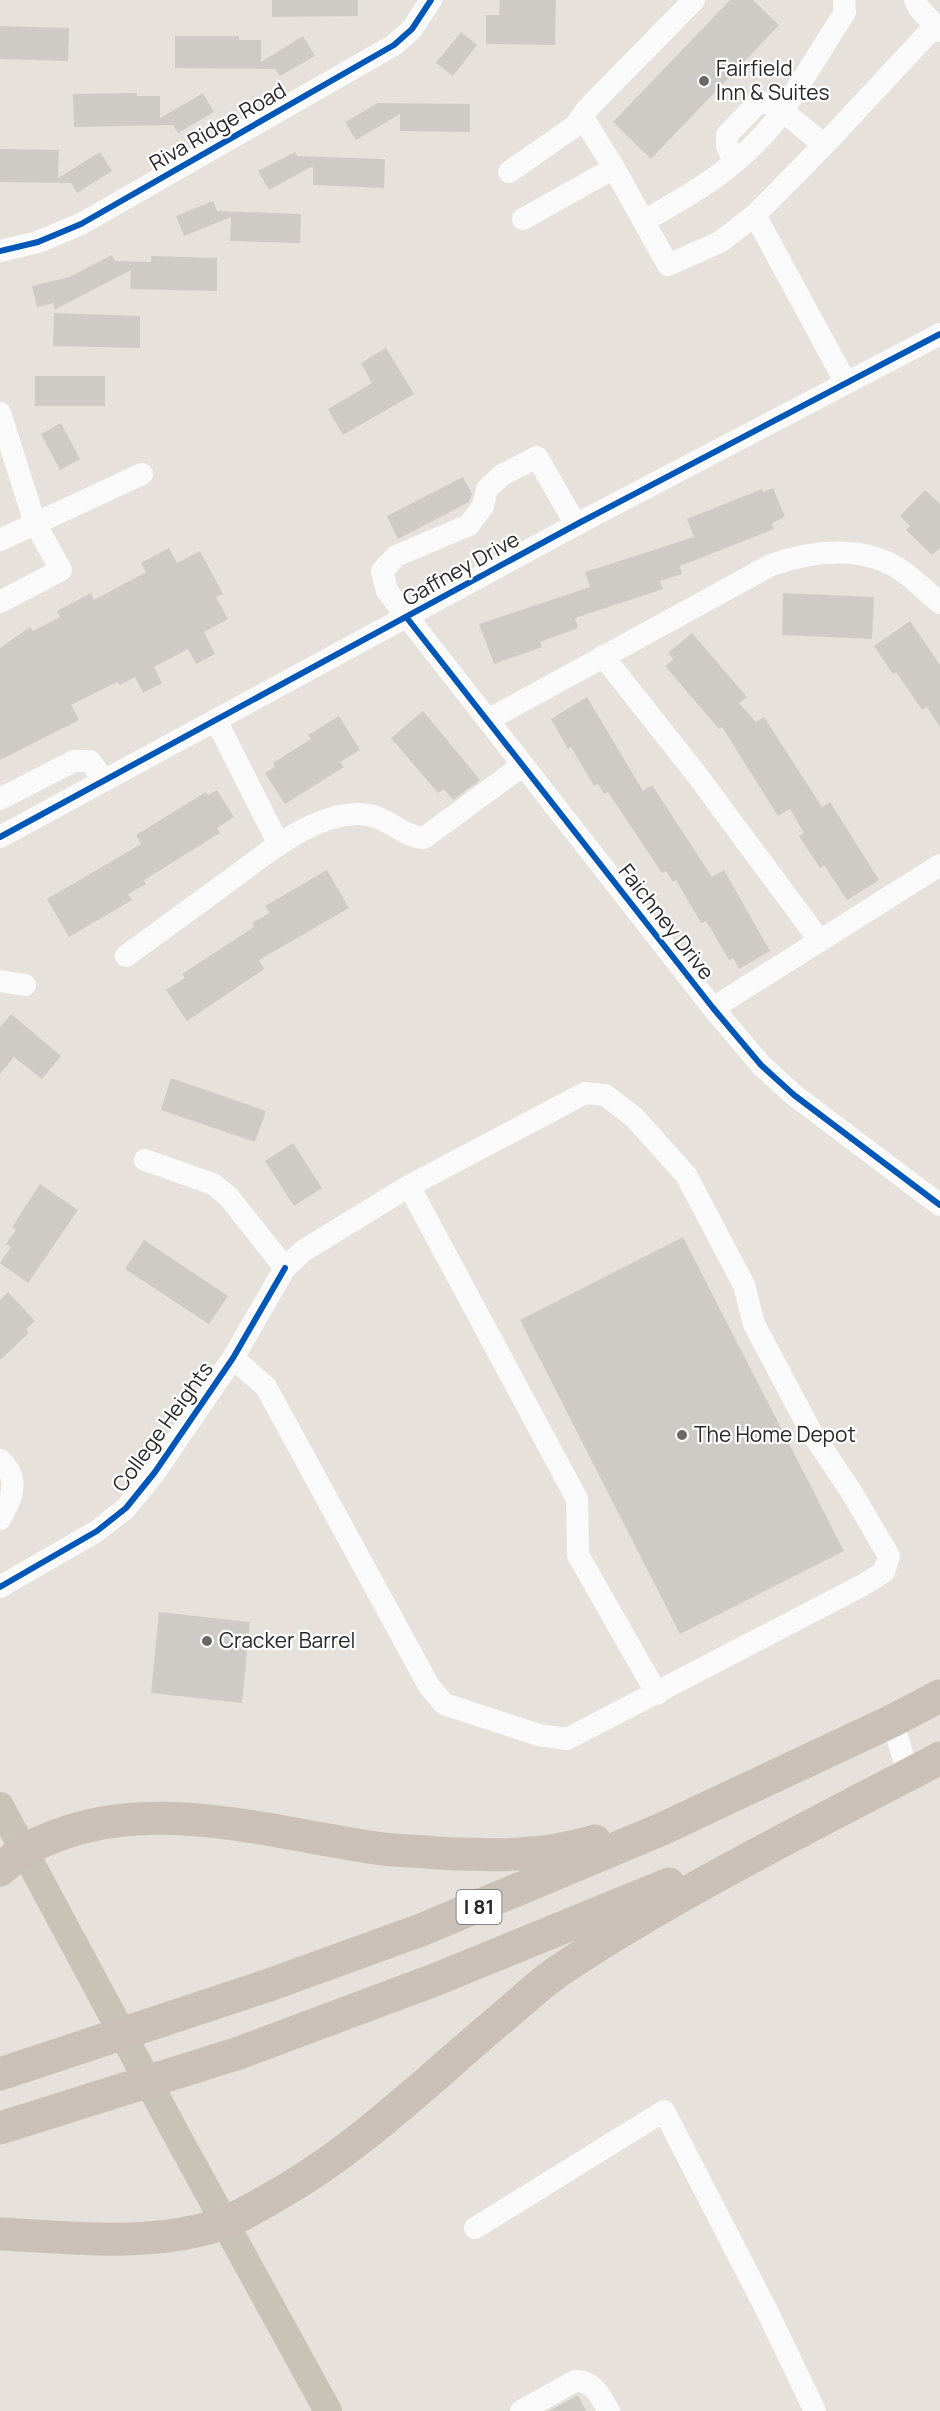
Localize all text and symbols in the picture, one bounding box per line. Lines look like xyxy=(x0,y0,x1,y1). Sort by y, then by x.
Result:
place label: Fairfield Inn & Suites xyxy=(716,54,830,106)
marker: Fairfield Inn & Suites xyxy=(697,74,711,88)
street label: Riva Ridge Road xyxy=(144,76,291,177)
street label: Gaffney Drive xyxy=(397,525,524,612)
street label: Faichney Drive xyxy=(613,858,721,985)
street label: College Heights xyxy=(106,1356,219,1497)
place label: The Home Depot xyxy=(694,1420,856,1448)
marker: The Home Depot xyxy=(675,1428,689,1442)
place label: Cracker Barrel xyxy=(219,1626,355,1654)
marker: Cracker Barrel xyxy=(200,1634,214,1648)
road number: I 81 xyxy=(456,1890,502,1924)

